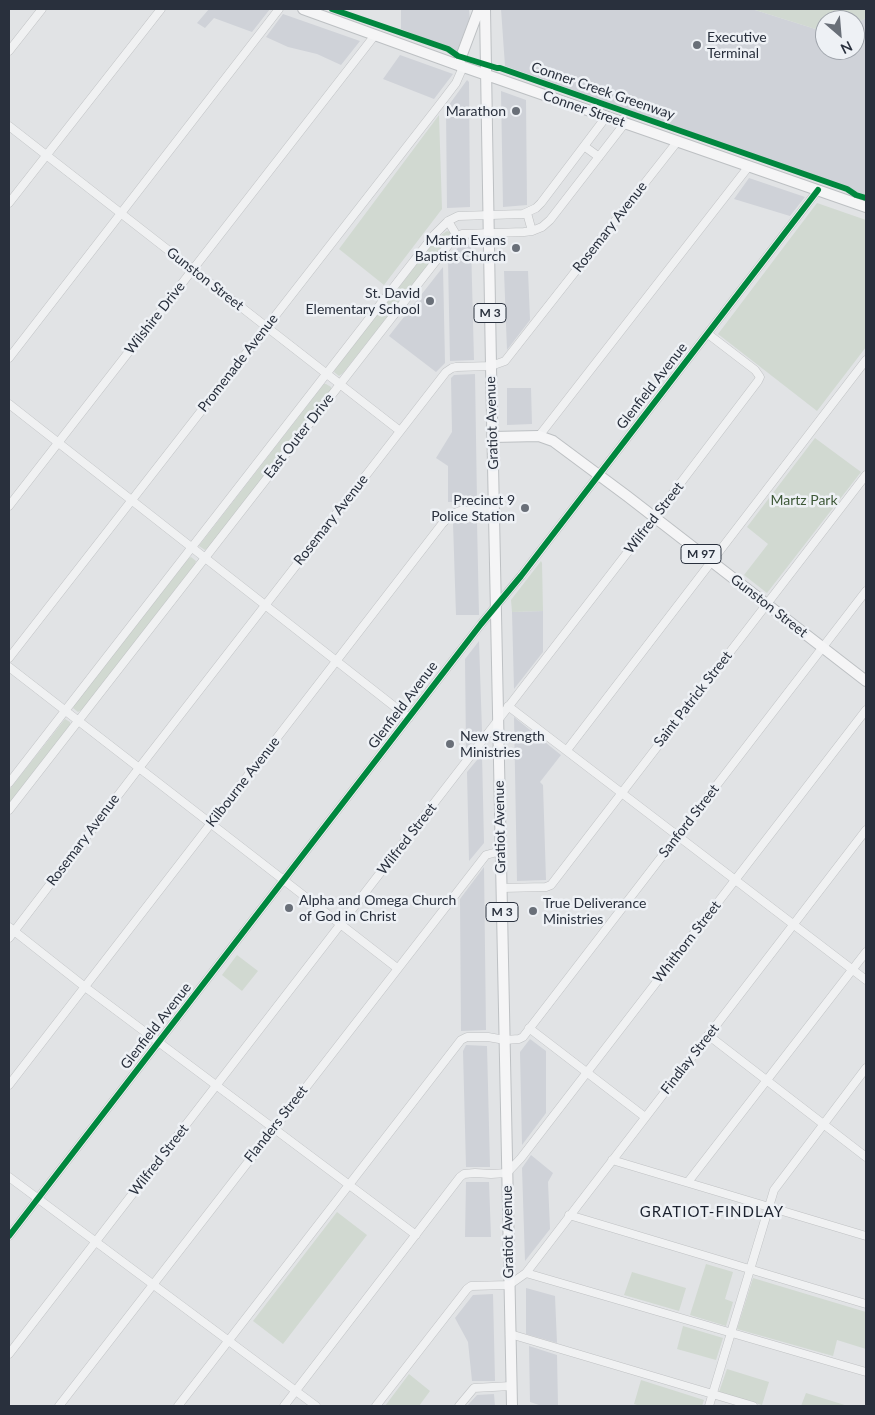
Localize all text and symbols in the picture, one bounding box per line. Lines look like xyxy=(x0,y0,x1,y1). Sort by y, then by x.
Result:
north arrow xyxy=(815,10,865,60)
place label: Executive Terminal xyxy=(707,29,767,62)
text: N xyxy=(838,38,855,58)
marker: Executive Terminal xyxy=(691,39,703,51)
street label: Conner Creek Greenway xyxy=(529,59,677,123)
street label: Conner Street xyxy=(541,87,627,131)
place label: Marathon xyxy=(446,103,506,119)
marker: Marathon xyxy=(510,105,522,117)
street label: Rosemary Avenue xyxy=(569,178,651,276)
place label: Martin Evans Baptist Church xyxy=(415,232,506,264)
marker: Martin Evans Baptist Church xyxy=(510,242,522,254)
street label: Gunston Street xyxy=(163,244,247,314)
street label: Wilshire Drive xyxy=(121,278,189,358)
place label: St. David Elementary School xyxy=(306,285,420,318)
marker: St. David Elementary School xyxy=(424,295,436,307)
road number: M 3 xyxy=(474,304,506,322)
street label: Promenade Avenue xyxy=(194,311,282,415)
street label: Glenfield Avenue xyxy=(613,339,691,433)
street label: Gratiot Avenue xyxy=(482,376,502,470)
street label: East Outer Drive xyxy=(261,390,337,482)
street label: Rosemary Avenue xyxy=(290,471,372,569)
street label: Wilfred Street xyxy=(621,479,687,557)
place label: Precinct 9 Police Station xyxy=(431,492,515,524)
park label: Martz Park xyxy=(770,492,838,508)
marker: Precinct 9 Police Station xyxy=(519,502,531,514)
road number: M 97 xyxy=(681,544,721,564)
street label: Gunston Street xyxy=(727,571,811,641)
street label: Saint Patrick Street xyxy=(650,648,736,750)
street label: Glenfield Avenue xyxy=(365,658,441,752)
place label: New Strength Ministries xyxy=(460,728,545,760)
street label: Kilbourne Avenue xyxy=(203,734,283,830)
marker: New Strength Ministries xyxy=(444,738,456,750)
street label: Gratiot Avenue xyxy=(491,780,509,874)
street label: Sanford Street xyxy=(655,781,723,861)
street label: Rosemary Avenue xyxy=(43,791,123,889)
street label: Wilfred Street xyxy=(374,800,440,878)
place label: Alpha and Omega Church of God in Christ xyxy=(299,892,456,924)
place label: True Deliverance Ministries xyxy=(543,895,646,928)
street label: Whithorn Street xyxy=(650,898,724,986)
marker: Alpha and Omega Church of God in Christ xyxy=(283,902,295,914)
road number: M 3 xyxy=(486,902,518,922)
marker: True Deliverance Ministries xyxy=(527,905,539,917)
street label: Glenfield Avenue xyxy=(117,979,195,1073)
street label: Findlay Street xyxy=(657,1020,723,1098)
street label: Flanders Street xyxy=(241,1082,311,1166)
street label: Wilfred Street xyxy=(126,1121,192,1199)
street label: Gratiot Avenue xyxy=(499,1185,517,1279)
district label: GRATIOT-FINDLAY xyxy=(638,1203,786,1221)

